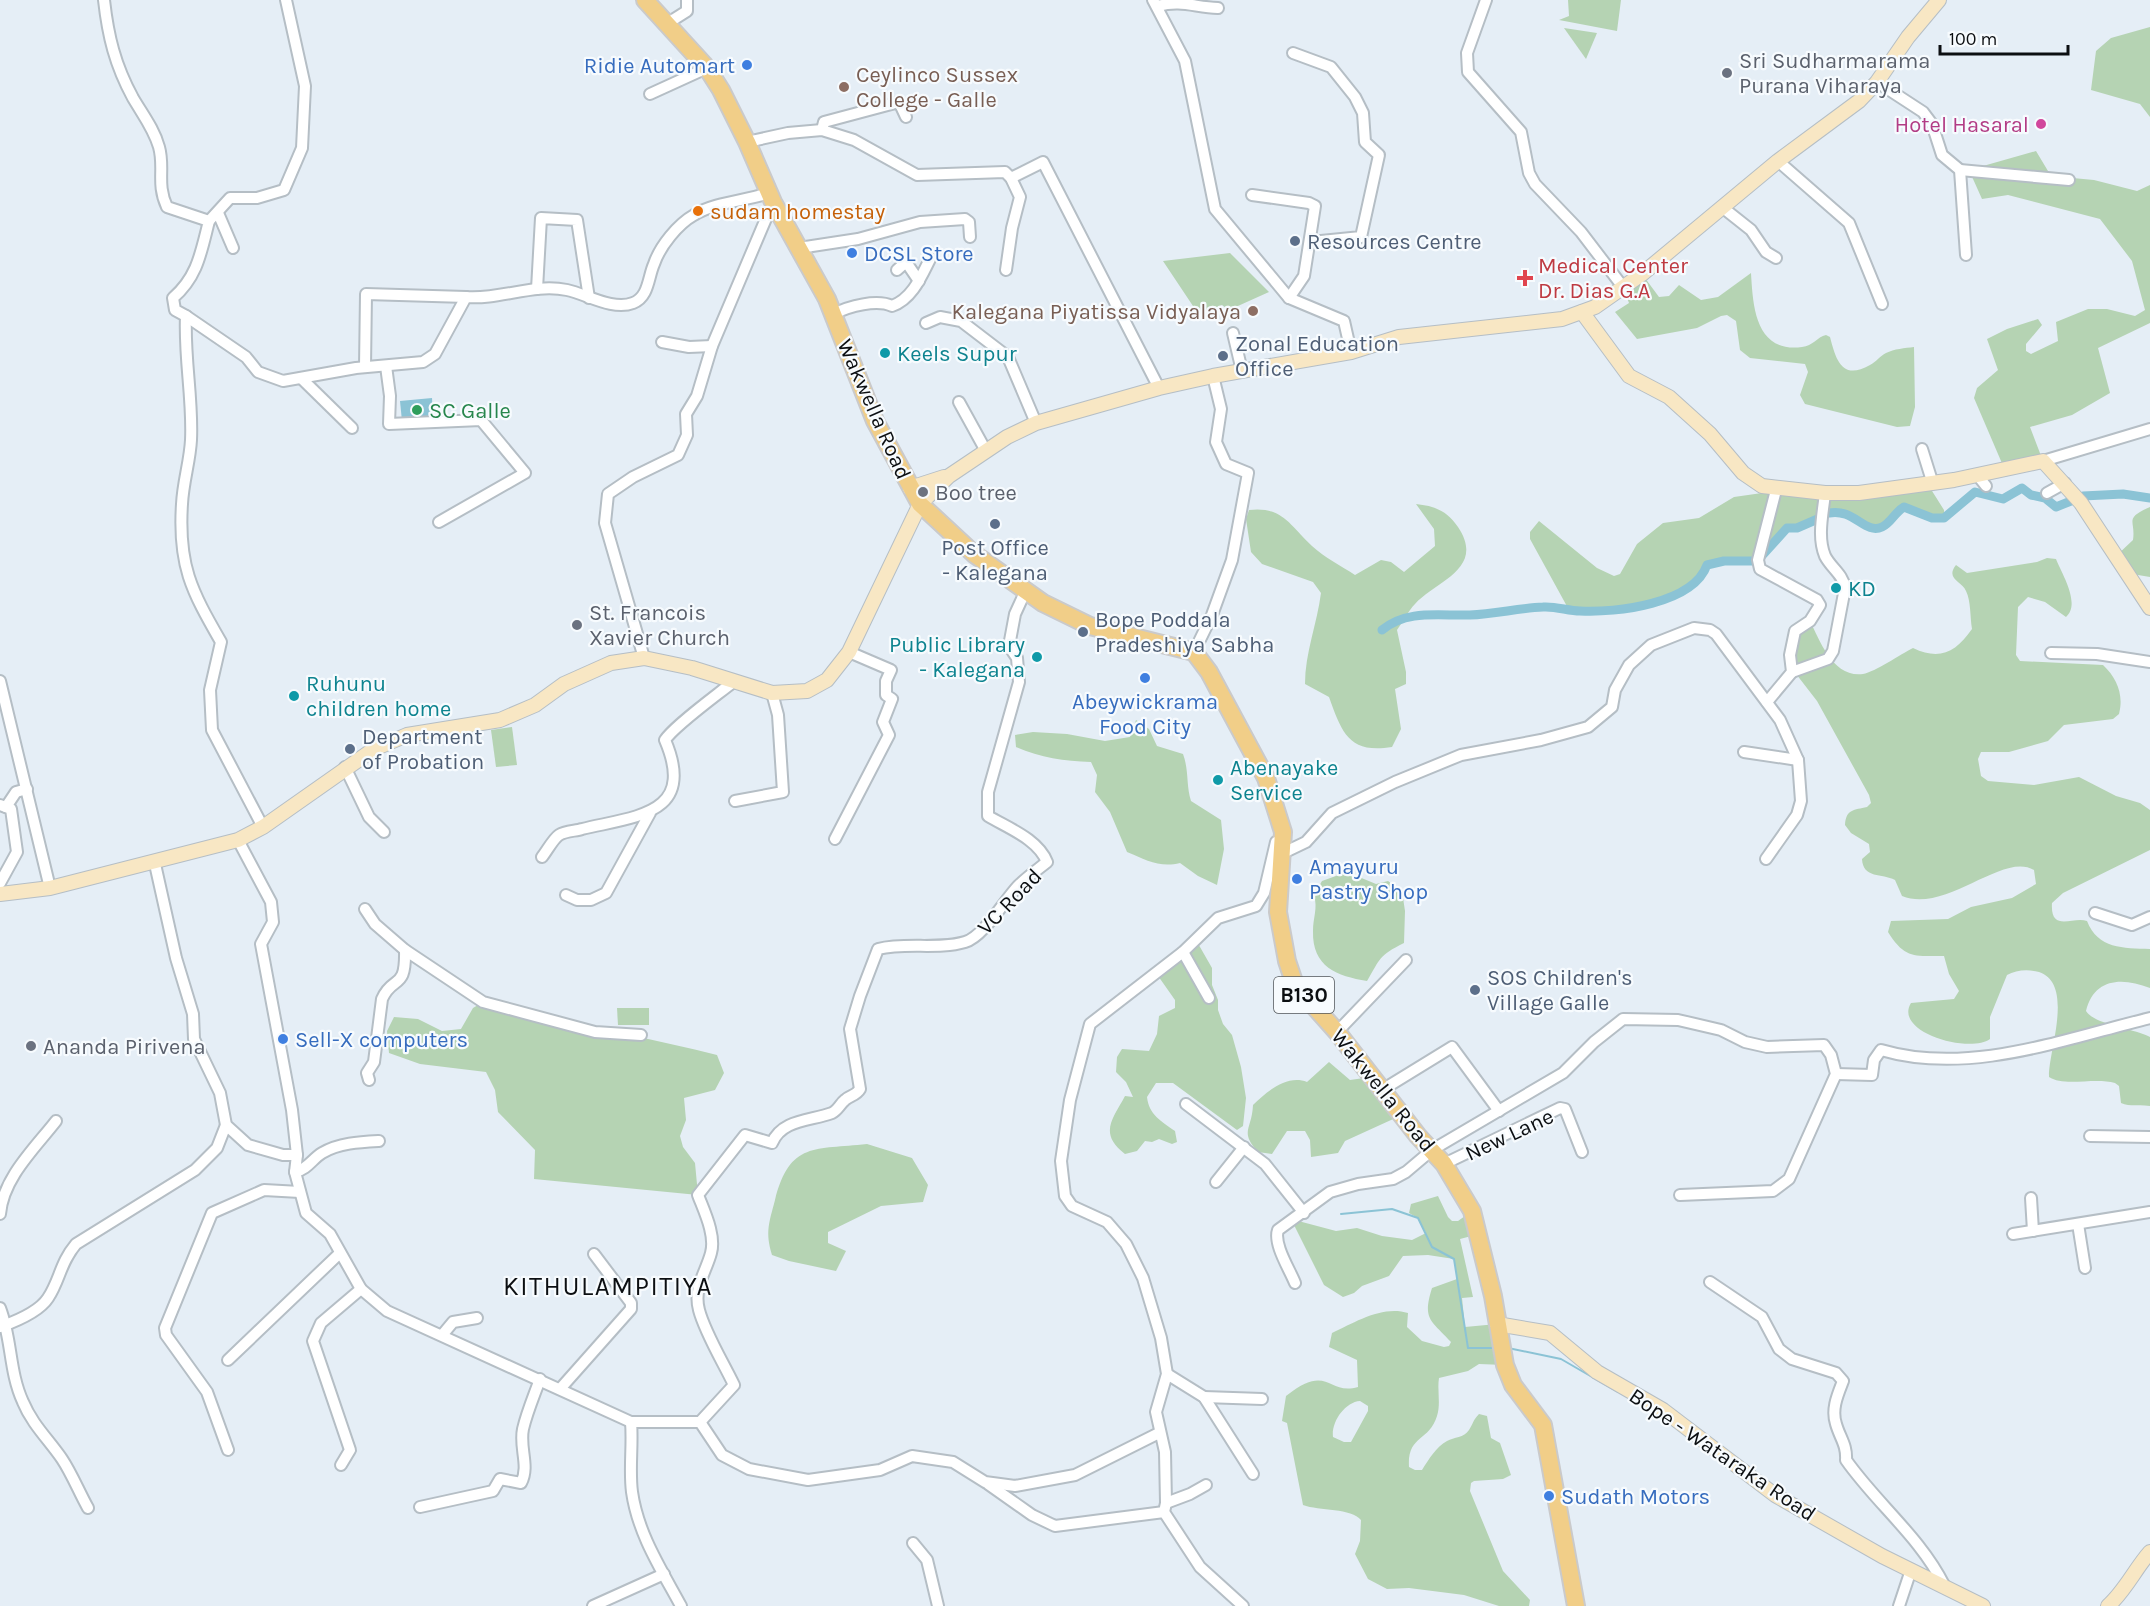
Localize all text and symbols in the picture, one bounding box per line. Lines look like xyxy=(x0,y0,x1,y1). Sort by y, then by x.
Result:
scale bar xyxy=(1940,18,2068,56)
text: 100 m xyxy=(1949,28,1997,50)
place label: Sri Sudharmarama Purana Viharaya xyxy=(1739,48,1930,99)
place label: Ridie Automart xyxy=(584,53,735,79)
marker: Ridie Automart xyxy=(740,58,754,72)
place label: Ceylinco Sussex College - Galle xyxy=(856,62,1018,113)
marker: Sri Sudharmarama Purana Viharaya xyxy=(1720,66,1734,80)
marker: Ceylinco Sussex College - Galle xyxy=(837,80,851,94)
place label: Hotel Hasaral xyxy=(1895,112,2029,138)
marker: Hotel Hasaral xyxy=(2034,117,2048,131)
place label: sudam homestay xyxy=(710,199,885,225)
marker: sudam homestay xyxy=(691,204,705,218)
place label: Resources Centre xyxy=(1307,229,1482,255)
marker: Resources Centre xyxy=(1288,234,1302,248)
place label: DCSL Store xyxy=(864,241,974,267)
marker: DCSL Store xyxy=(845,246,859,260)
place label: Medical Center Dr. Dias G.A xyxy=(1538,253,1688,304)
marker: Medical Center Dr. Dias G.A xyxy=(1516,269,1534,287)
place label: Kalegana Piyatissa Vidyalaya xyxy=(952,299,1241,325)
marker: Kalegana Piyatissa Vidyalaya xyxy=(1246,304,1260,318)
place label: Zonal Education Office xyxy=(1235,331,1399,382)
street label: Wakwella Road xyxy=(831,335,917,484)
place label: Keels Supur xyxy=(897,341,1017,367)
marker: Keels Supur xyxy=(878,346,892,360)
marker: Zonal Education Office xyxy=(1216,349,1230,363)
place label: SC Galle xyxy=(429,398,511,424)
marker: SC Galle xyxy=(410,403,424,417)
place label: Boo tree xyxy=(935,480,1017,506)
marker: Boo tree xyxy=(916,485,930,499)
marker: Post Office - Kalegana xyxy=(988,517,1002,531)
place label: Post Office - Kalegana xyxy=(941,535,1049,586)
place label: KD xyxy=(1848,576,1876,602)
marker: KD xyxy=(1829,581,1843,595)
place label: St. Francois Xavier Church xyxy=(589,600,730,651)
place label: Bope Poddala Pradeshiya Sabha xyxy=(1095,607,1274,658)
marker: St. Francois Xavier Church xyxy=(570,618,584,632)
marker: Bope Poddala Pradeshiya Sabha xyxy=(1076,625,1090,639)
place label: Public Library - Kalegana xyxy=(889,632,1025,683)
marker: Public Library - Kalegana xyxy=(1030,650,1044,664)
place label: Ruhunu children home xyxy=(306,671,451,722)
marker: Abeywickrama Food City xyxy=(1138,671,1152,685)
marker: Ruhunu children home xyxy=(287,689,301,703)
place label: Abeywickrama Food City xyxy=(1072,689,1218,740)
place label: Department of Probation xyxy=(362,724,484,775)
marker: Department of Probation xyxy=(343,742,357,756)
place label: Abenayake Service xyxy=(1230,755,1338,806)
marker: Abenayake Service xyxy=(1211,773,1225,787)
place label: Amayuru Pastry Shop xyxy=(1309,854,1428,905)
street label: VC Road xyxy=(972,863,1047,940)
marker: Amayuru Pastry Shop xyxy=(1290,872,1304,886)
place label: SOS Children's Village Galle xyxy=(1487,965,1633,1016)
road number: B130 xyxy=(1274,977,1334,1013)
marker: SOS Children's Village Galle xyxy=(1468,983,1482,997)
street label: Wakwella Road xyxy=(1326,1024,1441,1157)
place label: Sell-X computers xyxy=(295,1027,468,1053)
marker: Sell-X computers xyxy=(276,1032,290,1046)
place label: Ananda Pirivena xyxy=(43,1034,206,1060)
marker: Ananda Pirivena xyxy=(24,1039,38,1053)
street label: New Lane xyxy=(1461,1103,1558,1167)
district label: KITHULAMPITIYA xyxy=(503,1271,713,1302)
street label: Bope - Wataraka Road xyxy=(1624,1383,1821,1527)
place label: Sudath Motors xyxy=(1561,1484,1710,1510)
marker: Sudath Motors xyxy=(1542,1489,1556,1503)

